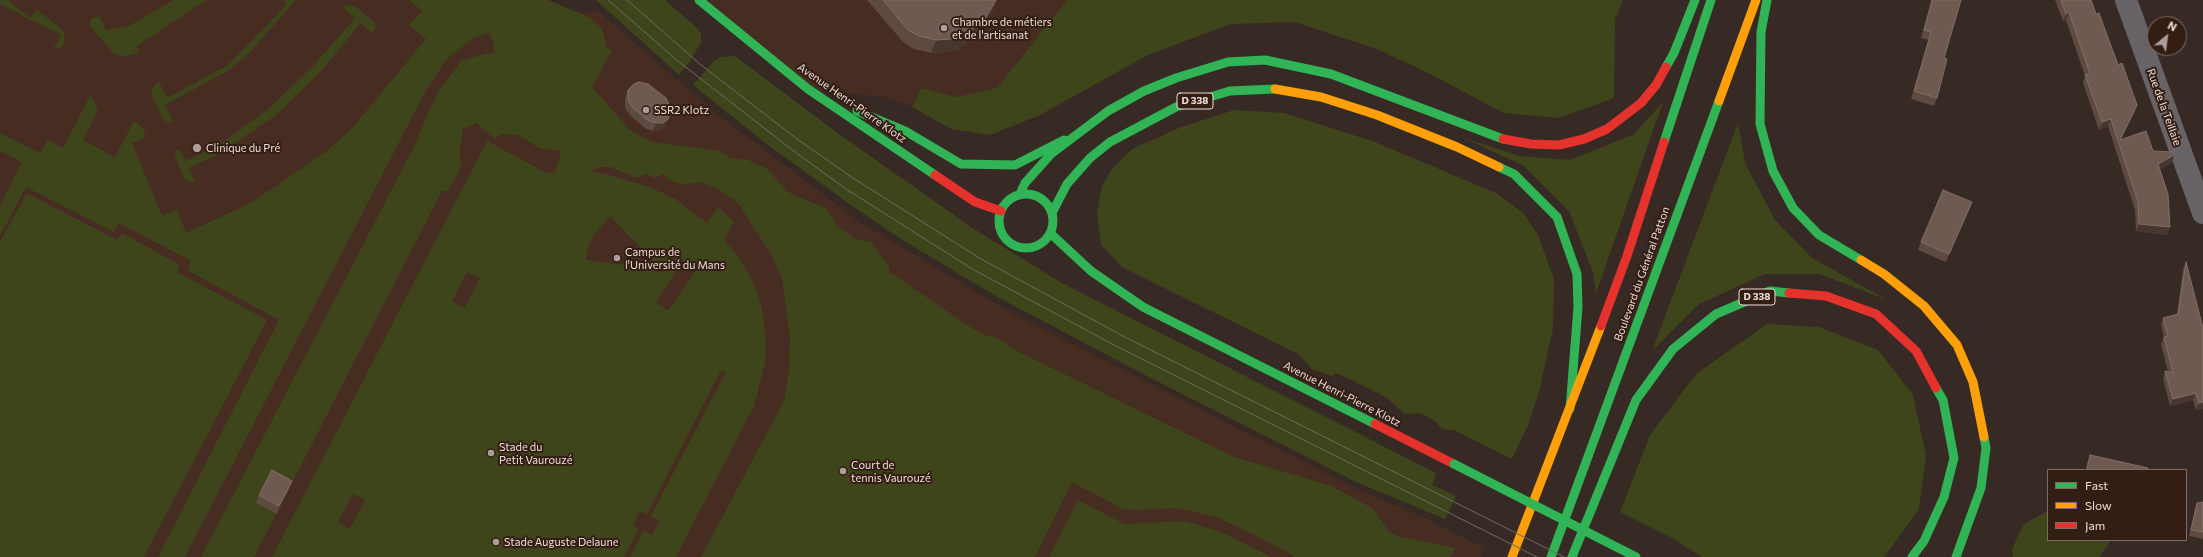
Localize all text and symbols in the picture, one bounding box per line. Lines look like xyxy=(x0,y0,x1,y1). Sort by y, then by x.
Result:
place label: Chambre de métiers et de l'artisanat xyxy=(952,15,1052,41)
north arrow xyxy=(2147,16,2187,56)
text: N xyxy=(2166,18,2179,34)
marker: Chambre de métiers et de l'artisanat xyxy=(939,23,949,33)
street label: Avenue Henri-Pierre Klotz xyxy=(795,60,909,146)
street label: Rue de la Teillaie xyxy=(2144,67,2184,147)
road number: D 338 xyxy=(1177,93,1213,109)
place label: SSR2 Klotz xyxy=(654,103,709,117)
marker: SSR2 Klotz xyxy=(641,105,651,115)
place label: Clinique du Pré xyxy=(206,141,280,155)
marker: Clinique du Pré xyxy=(191,142,203,154)
street label: Boulevard du Général Patton xyxy=(1611,205,1673,343)
place label: Campus de l'Université du Mans xyxy=(625,245,725,271)
marker: Campus de l'Université du Mans xyxy=(612,253,622,263)
road number: D 338 xyxy=(1739,289,1775,305)
street label: Avenue Henri-Pierre Klotz xyxy=(1281,359,1403,429)
place label: Stade du Petit Vaurouzé xyxy=(499,440,572,466)
marker: Stade du Petit Vaurouzé xyxy=(486,448,496,458)
place label: Court de tennis Vaurouzé xyxy=(851,458,931,484)
marker: Court de tennis Vaurouzé xyxy=(838,466,848,476)
legend xyxy=(2047,469,2187,541)
text: Fast xyxy=(2085,478,2108,492)
text: Slow xyxy=(2085,498,2112,512)
text: Jam xyxy=(2085,518,2105,532)
place label: Stade Auguste Delaune xyxy=(504,535,619,549)
marker: Stade Auguste Delaune xyxy=(491,537,501,547)

